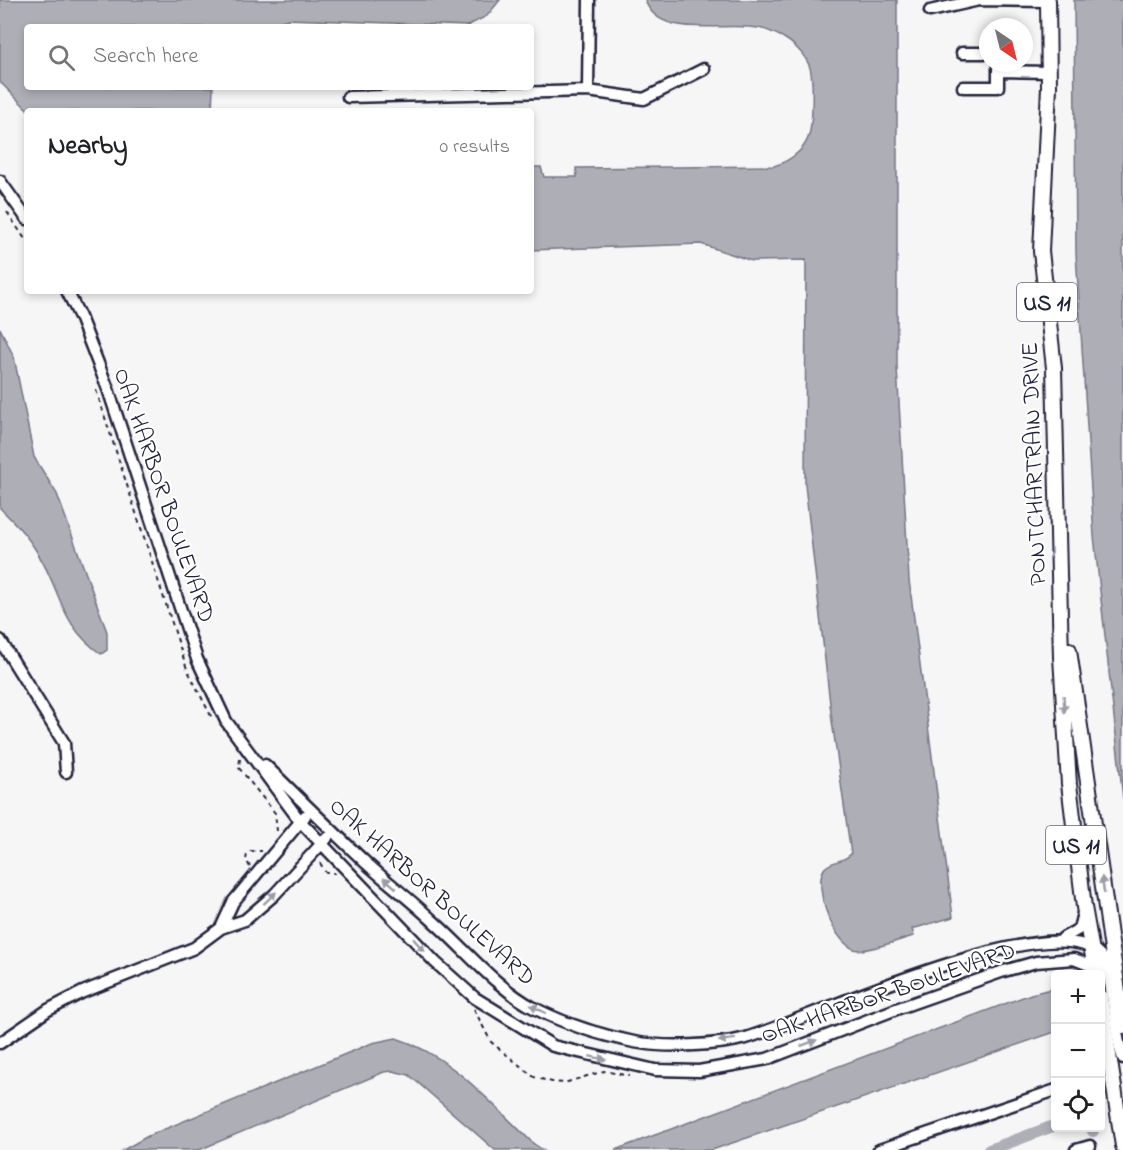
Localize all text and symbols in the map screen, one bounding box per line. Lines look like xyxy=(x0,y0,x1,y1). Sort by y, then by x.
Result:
north arrow xyxy=(979,18,1033,72)
search box xyxy=(24,24,534,90)
icon: search xyxy=(45,41,78,74)
text: Search here xyxy=(93,41,198,73)
text: Nearby xyxy=(48,128,127,166)
text: 0 results xyxy=(439,133,510,162)
road number: US 11 xyxy=(1017,283,1077,321)
street label: PONTCHARTRAIN DRIVE xyxy=(1014,341,1057,586)
street label: OAK HARBOR BOULEVARD xyxy=(103,364,223,628)
one-way arrow xyxy=(1059,694,1069,713)
street label: OAK HARBOR BOULEVARD xyxy=(320,790,542,995)
road number: US 11 xyxy=(1046,826,1106,864)
one-way arrow xyxy=(1099,875,1108,894)
one-way arrow xyxy=(382,877,398,890)
one-way arrow xyxy=(262,892,277,905)
street label: OAK HARBOR BOULEVARD xyxy=(757,934,1021,1054)
one-way arrow xyxy=(412,937,426,952)
map controls xyxy=(1051,970,1105,1132)
button: + xyxy=(1051,970,1105,1024)
one-way arrow xyxy=(529,1004,546,1014)
button: − xyxy=(1051,1024,1105,1078)
one-way arrow xyxy=(717,1036,736,1045)
one-way arrow xyxy=(800,1037,818,1047)
one-way arrow xyxy=(589,1054,607,1064)
button: locate xyxy=(1051,1078,1105,1132)

